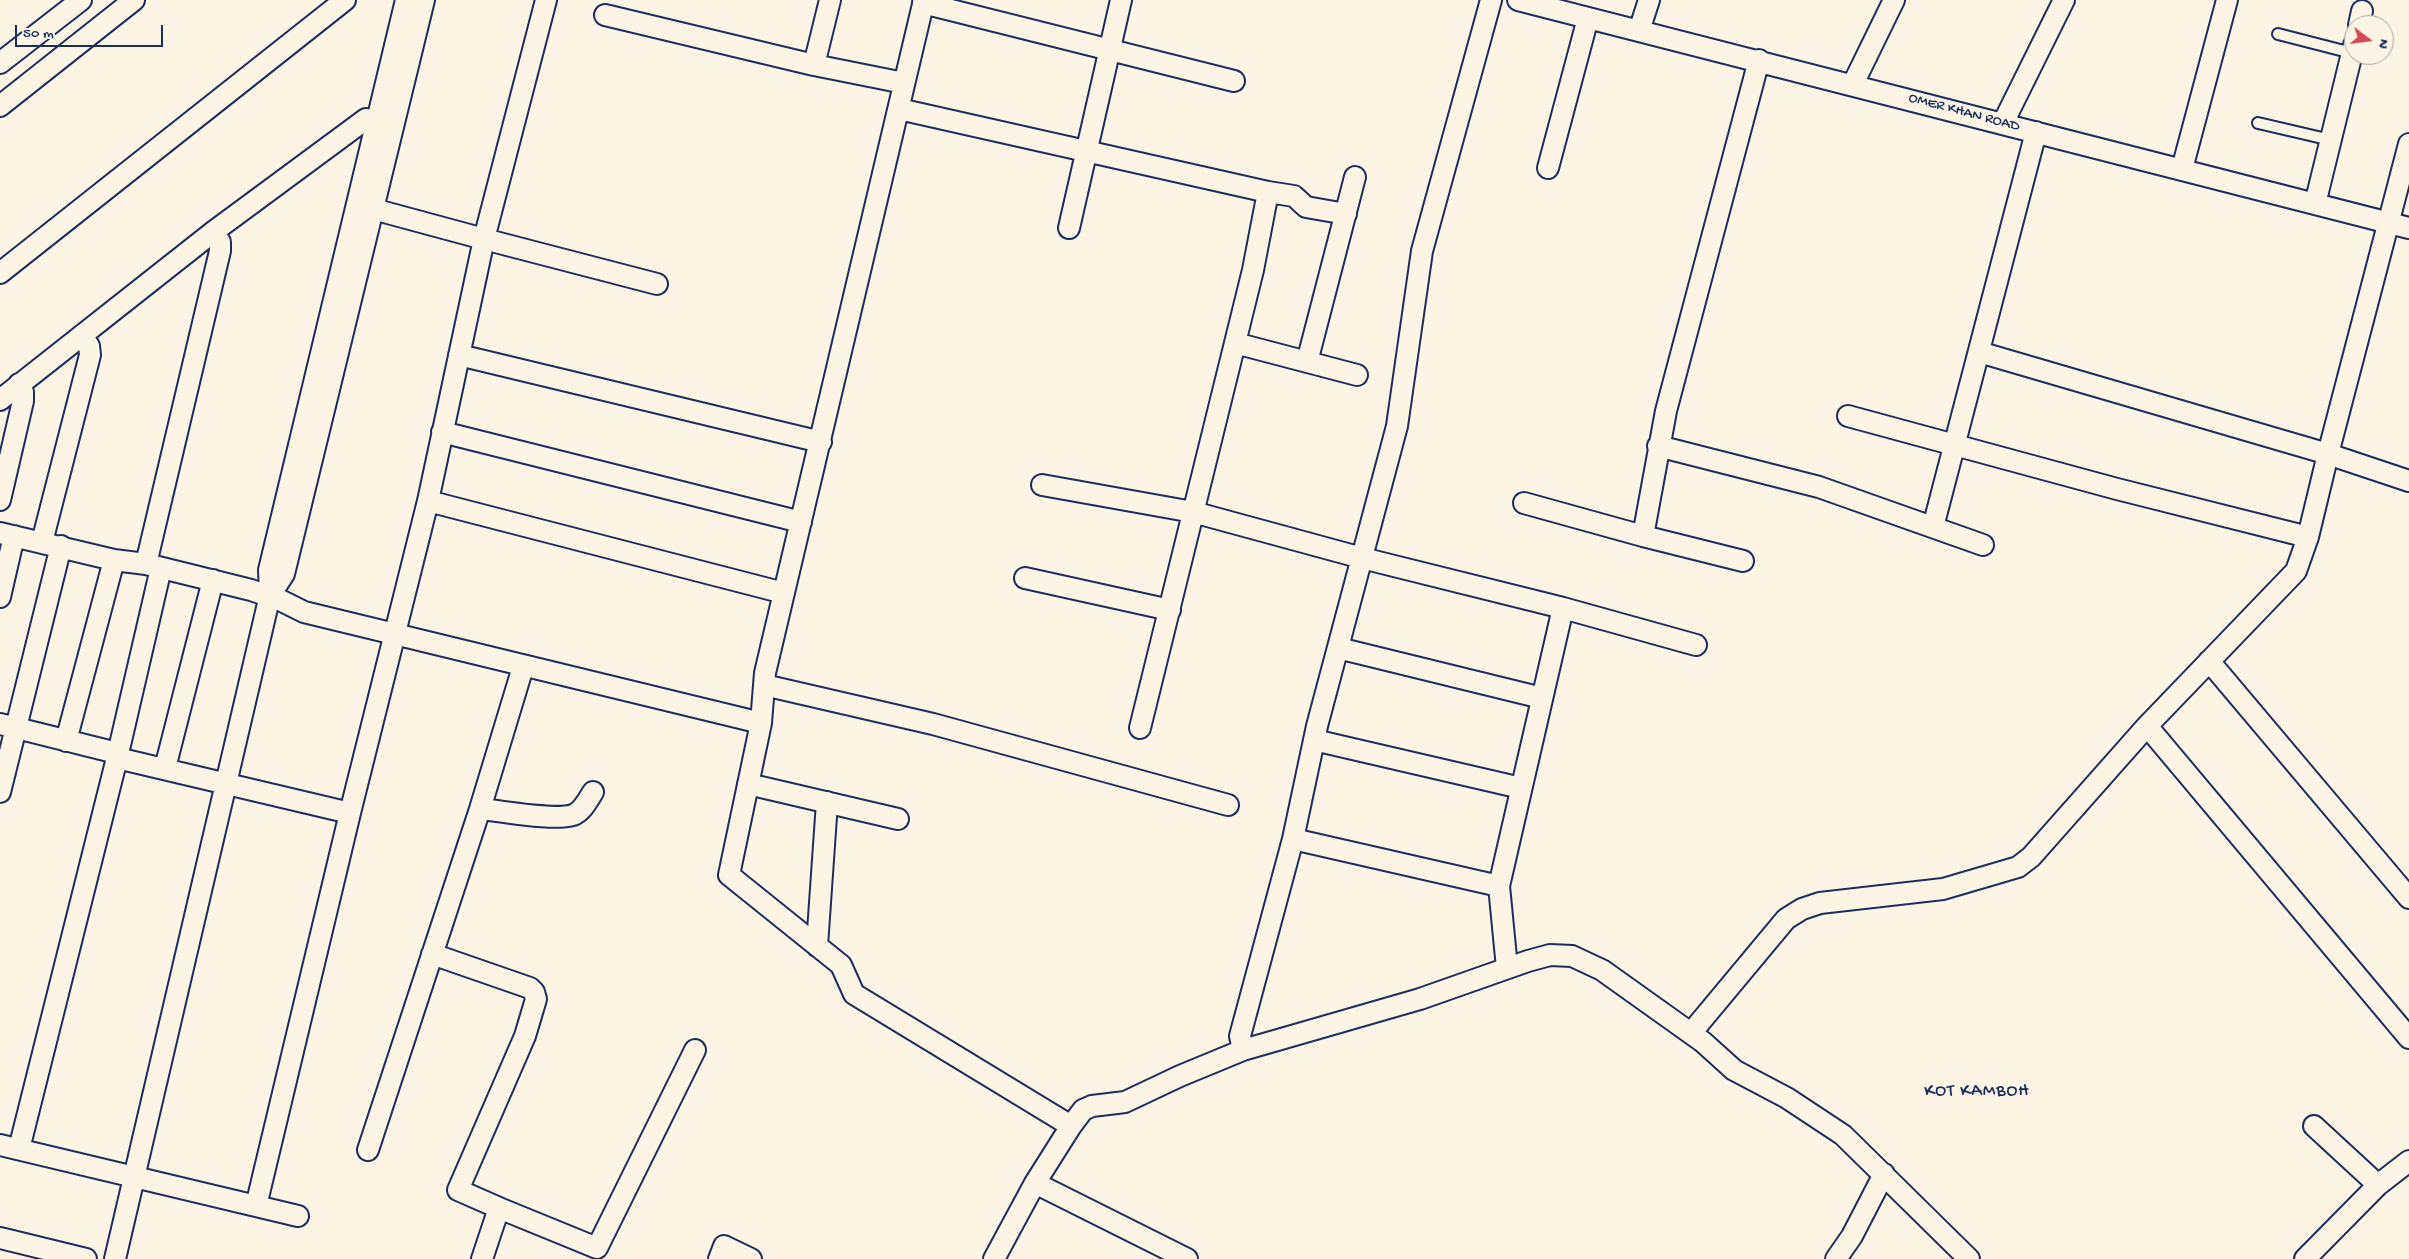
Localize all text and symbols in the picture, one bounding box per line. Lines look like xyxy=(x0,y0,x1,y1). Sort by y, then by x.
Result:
scale bar xyxy=(18,15,165,47)
north arrow xyxy=(2344,15,2394,65)
text: 50 m xyxy=(23,25,54,43)
text: N xyxy=(2374,37,2392,50)
street label: OMER KHAN ROAD xyxy=(1906,89,2022,137)
district label: KOT KAMBOH xyxy=(1923,1081,2031,1103)

